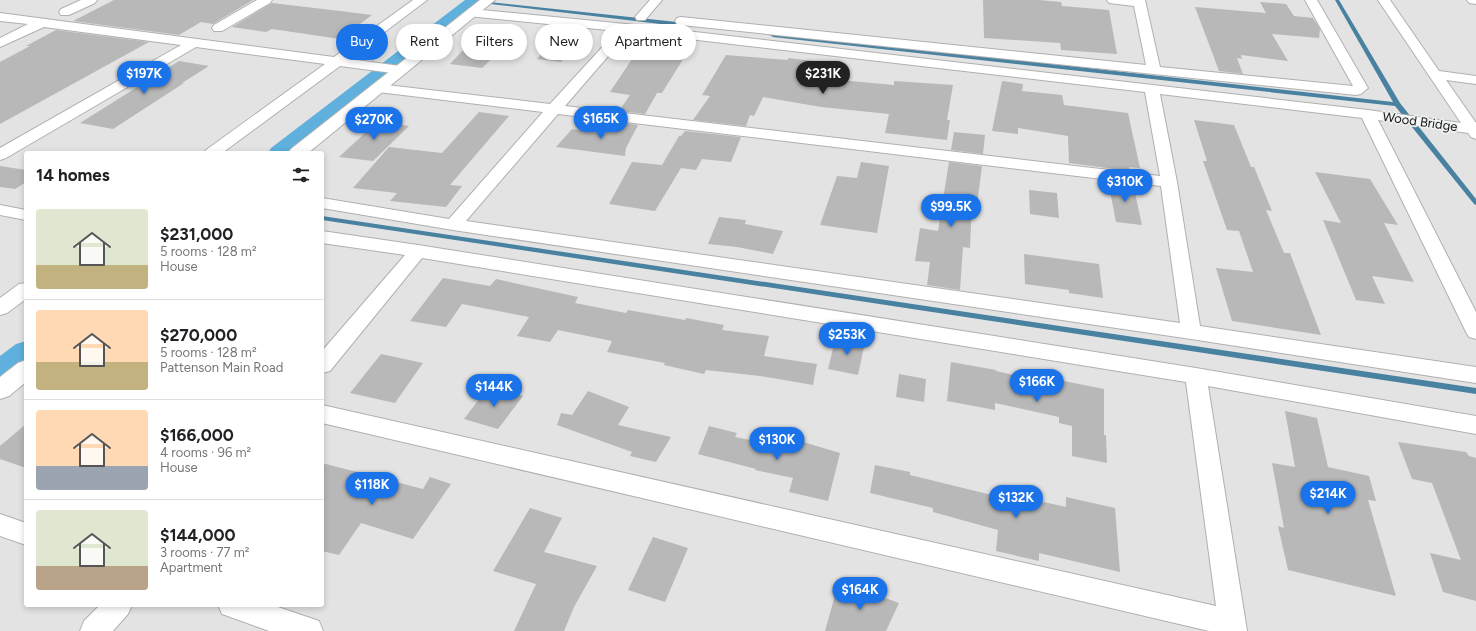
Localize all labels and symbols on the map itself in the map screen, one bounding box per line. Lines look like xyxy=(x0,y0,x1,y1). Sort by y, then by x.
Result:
pin: $197K xyxy=(116,61,172,95)
pin: $231K xyxy=(795,61,851,95)
pin: $165K xyxy=(573,106,629,140)
pin: $270K xyxy=(346,107,402,141)
street label: Wood Bridge xyxy=(1381,109,1458,134)
pin: $310K xyxy=(1097,169,1153,203)
pin: $99.5K xyxy=(918,194,984,228)
pin: $253K xyxy=(819,322,875,356)
pin: $166K xyxy=(1009,369,1065,403)
pin: $144K xyxy=(466,374,522,408)
pin: $130K xyxy=(749,427,805,461)
pin: $118K xyxy=(344,472,400,506)
pin: $214K xyxy=(1300,481,1356,515)
pin: $132K xyxy=(988,485,1044,519)
pin: $164K xyxy=(832,577,888,611)

